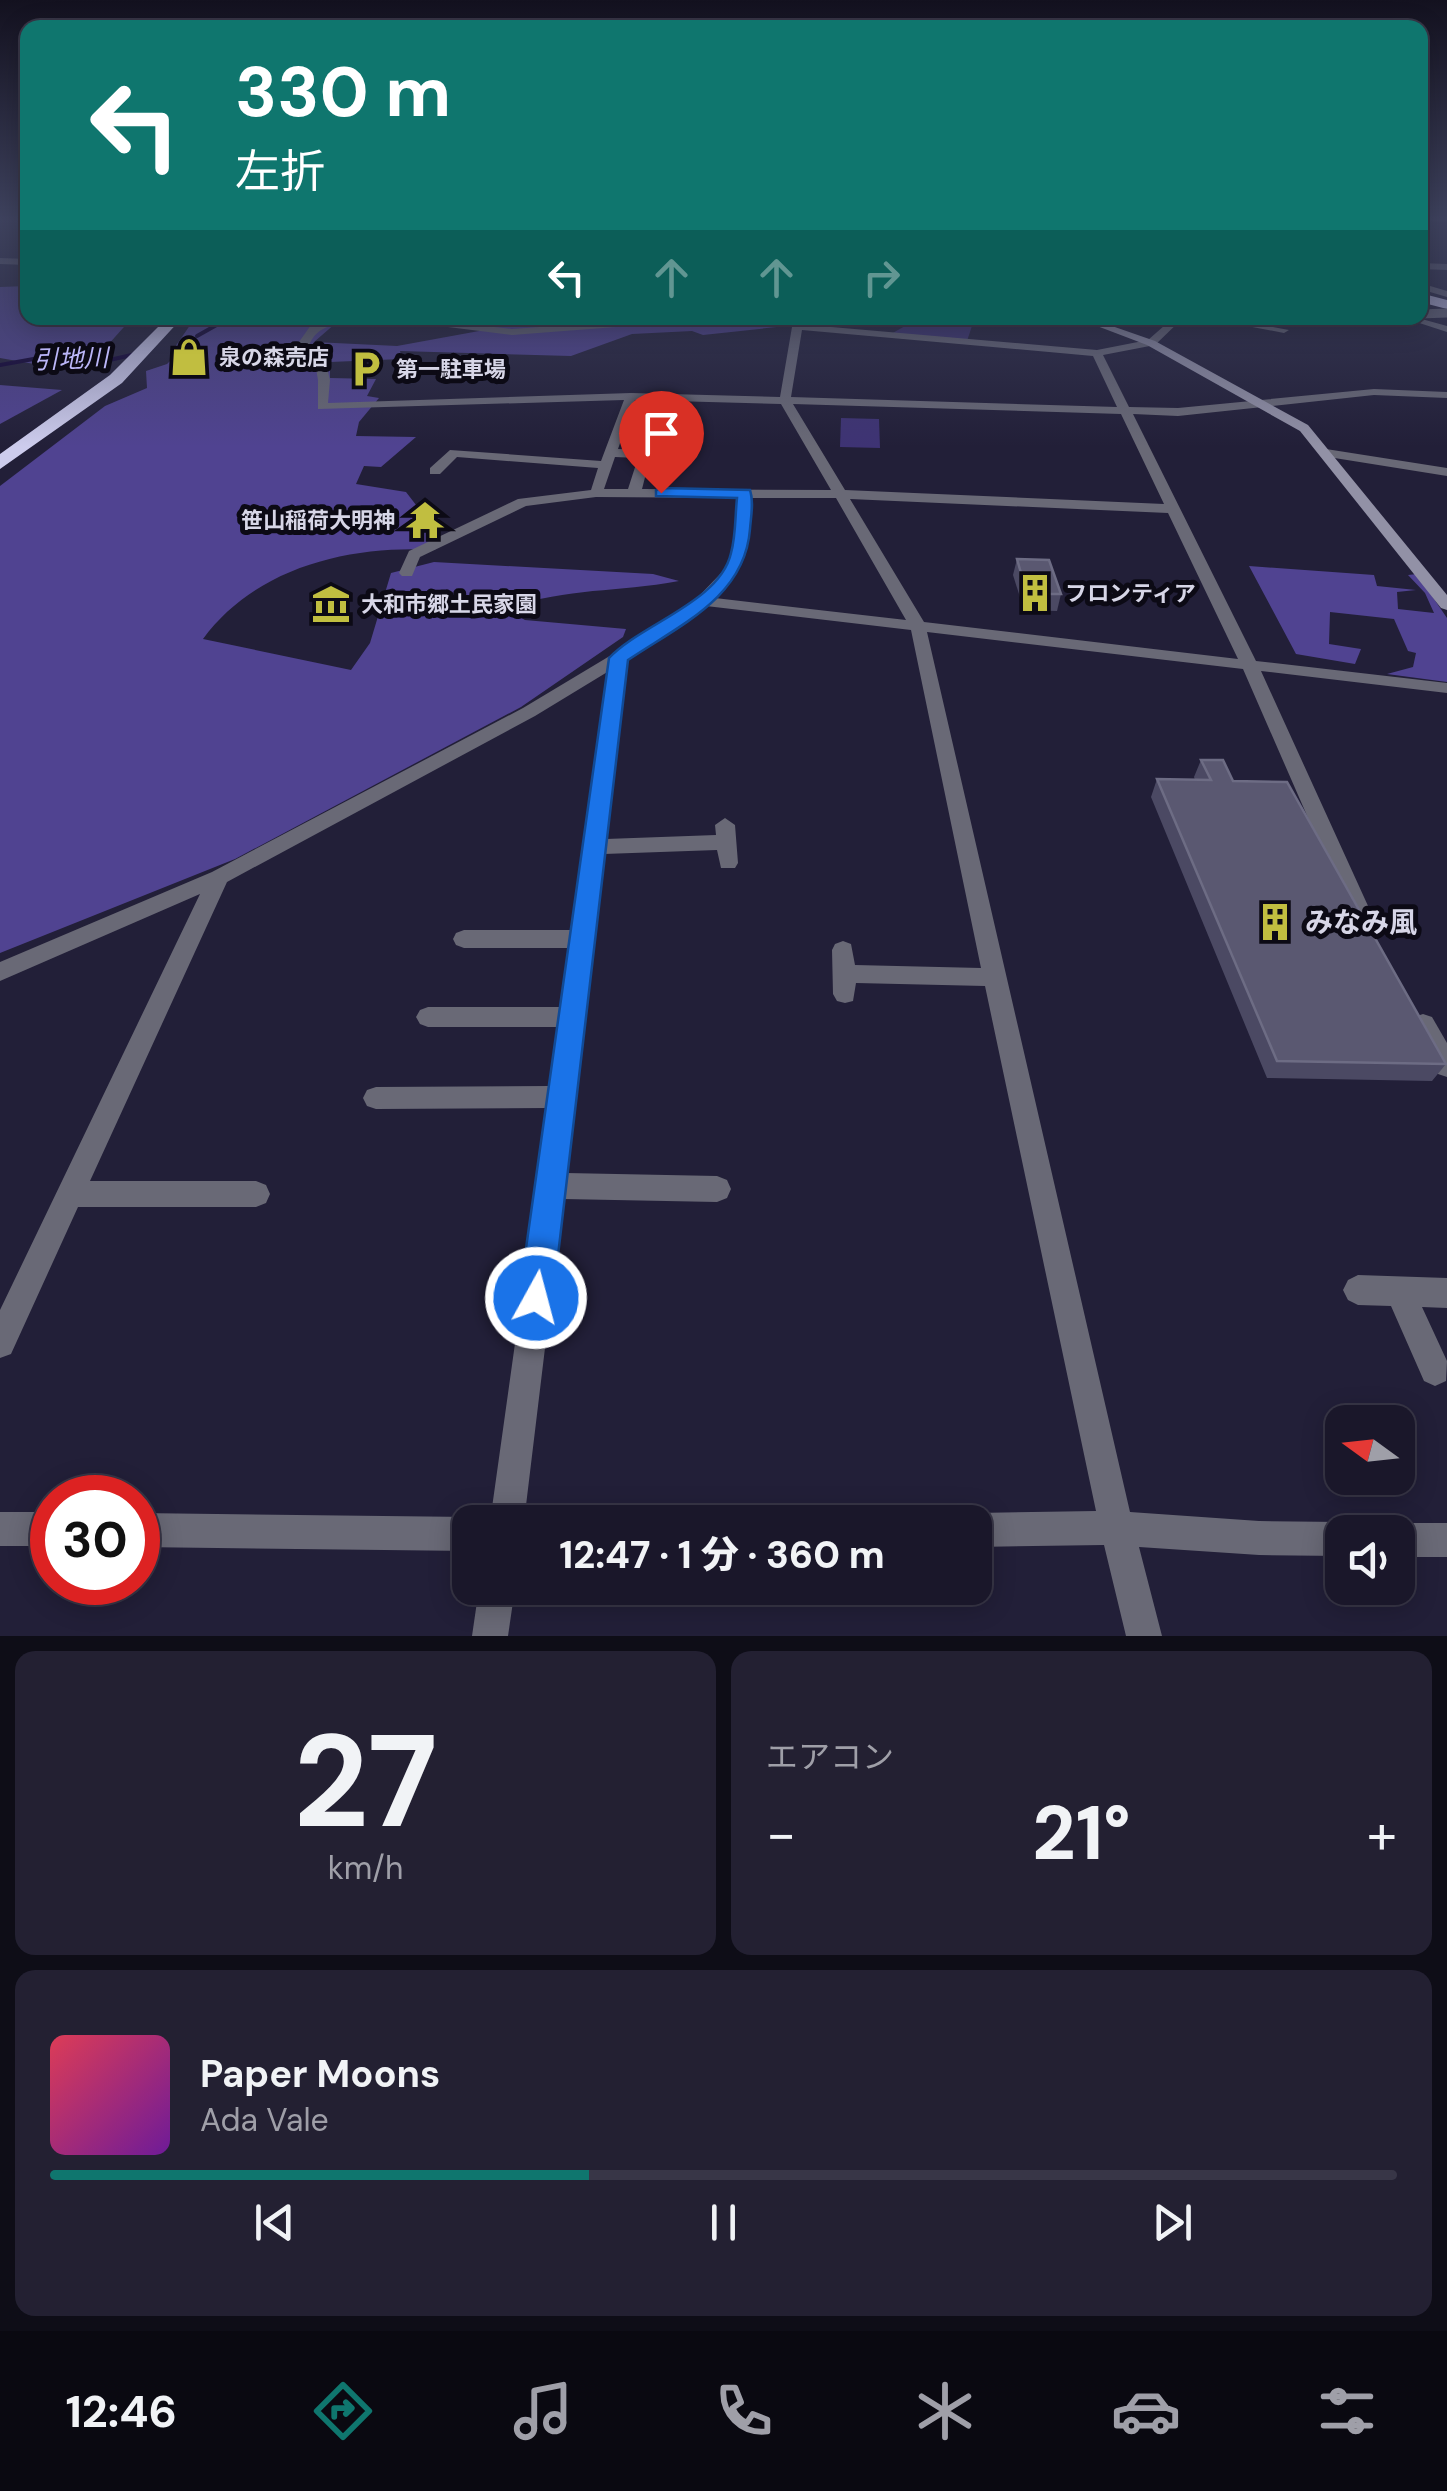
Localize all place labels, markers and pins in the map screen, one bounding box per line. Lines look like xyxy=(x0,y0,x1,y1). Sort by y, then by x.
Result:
shop icon: 泉の森売店 xyxy=(168,336,210,378)
place label: 泉の森売店 xyxy=(219,343,329,372)
parking icon: 第一駐車場 xyxy=(345,348,387,390)
place label: 第一駐車場 xyxy=(396,355,506,384)
pin xyxy=(619,391,704,494)
temple icon: 笹山稲荷大明神 xyxy=(404,499,446,541)
place label: 笹山稲荷大明神 xyxy=(241,506,395,535)
building icon: フロンティア xyxy=(1014,572,1056,614)
place label: フロンティア xyxy=(1065,579,1196,608)
museum icon: 大和市郷土民家園 xyxy=(310,583,352,625)
place label: 大和市郷土民家園 xyxy=(361,590,537,619)
building icon: みなみ風 xyxy=(1254,901,1296,943)
place label: みなみ風 xyxy=(1305,904,1417,941)

